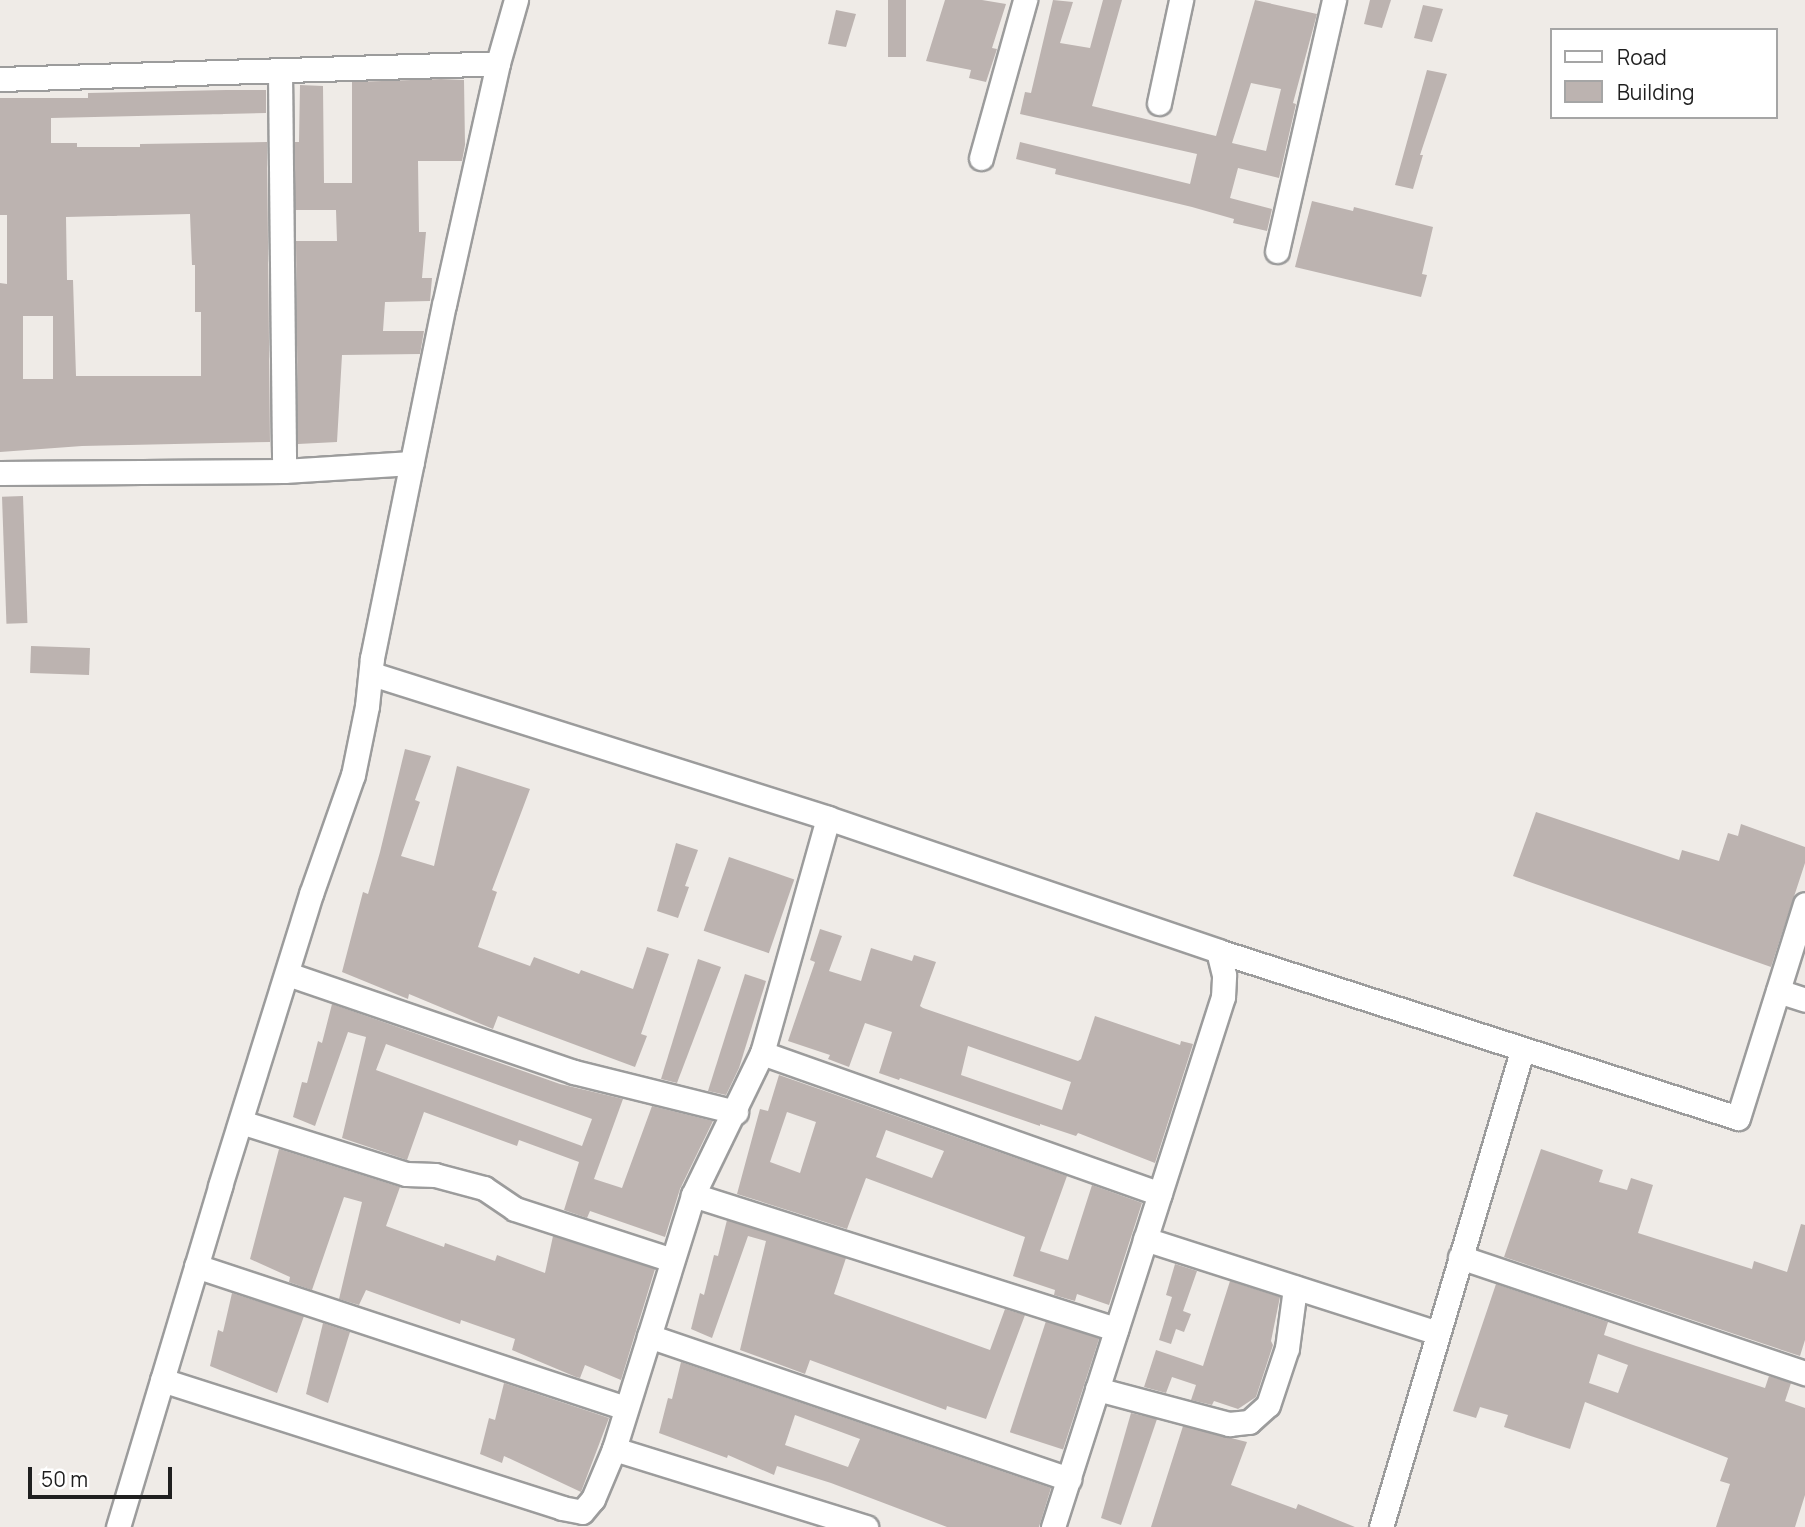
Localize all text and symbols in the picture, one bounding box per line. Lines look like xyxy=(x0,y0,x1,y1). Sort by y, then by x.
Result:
legend xyxy=(1549,28,1777,119)
text: Road xyxy=(1617,43,1667,71)
text: Building xyxy=(1617,78,1694,106)
scale bar xyxy=(32,1454,175,1498)
text: 50 m xyxy=(41,1465,88,1493)

